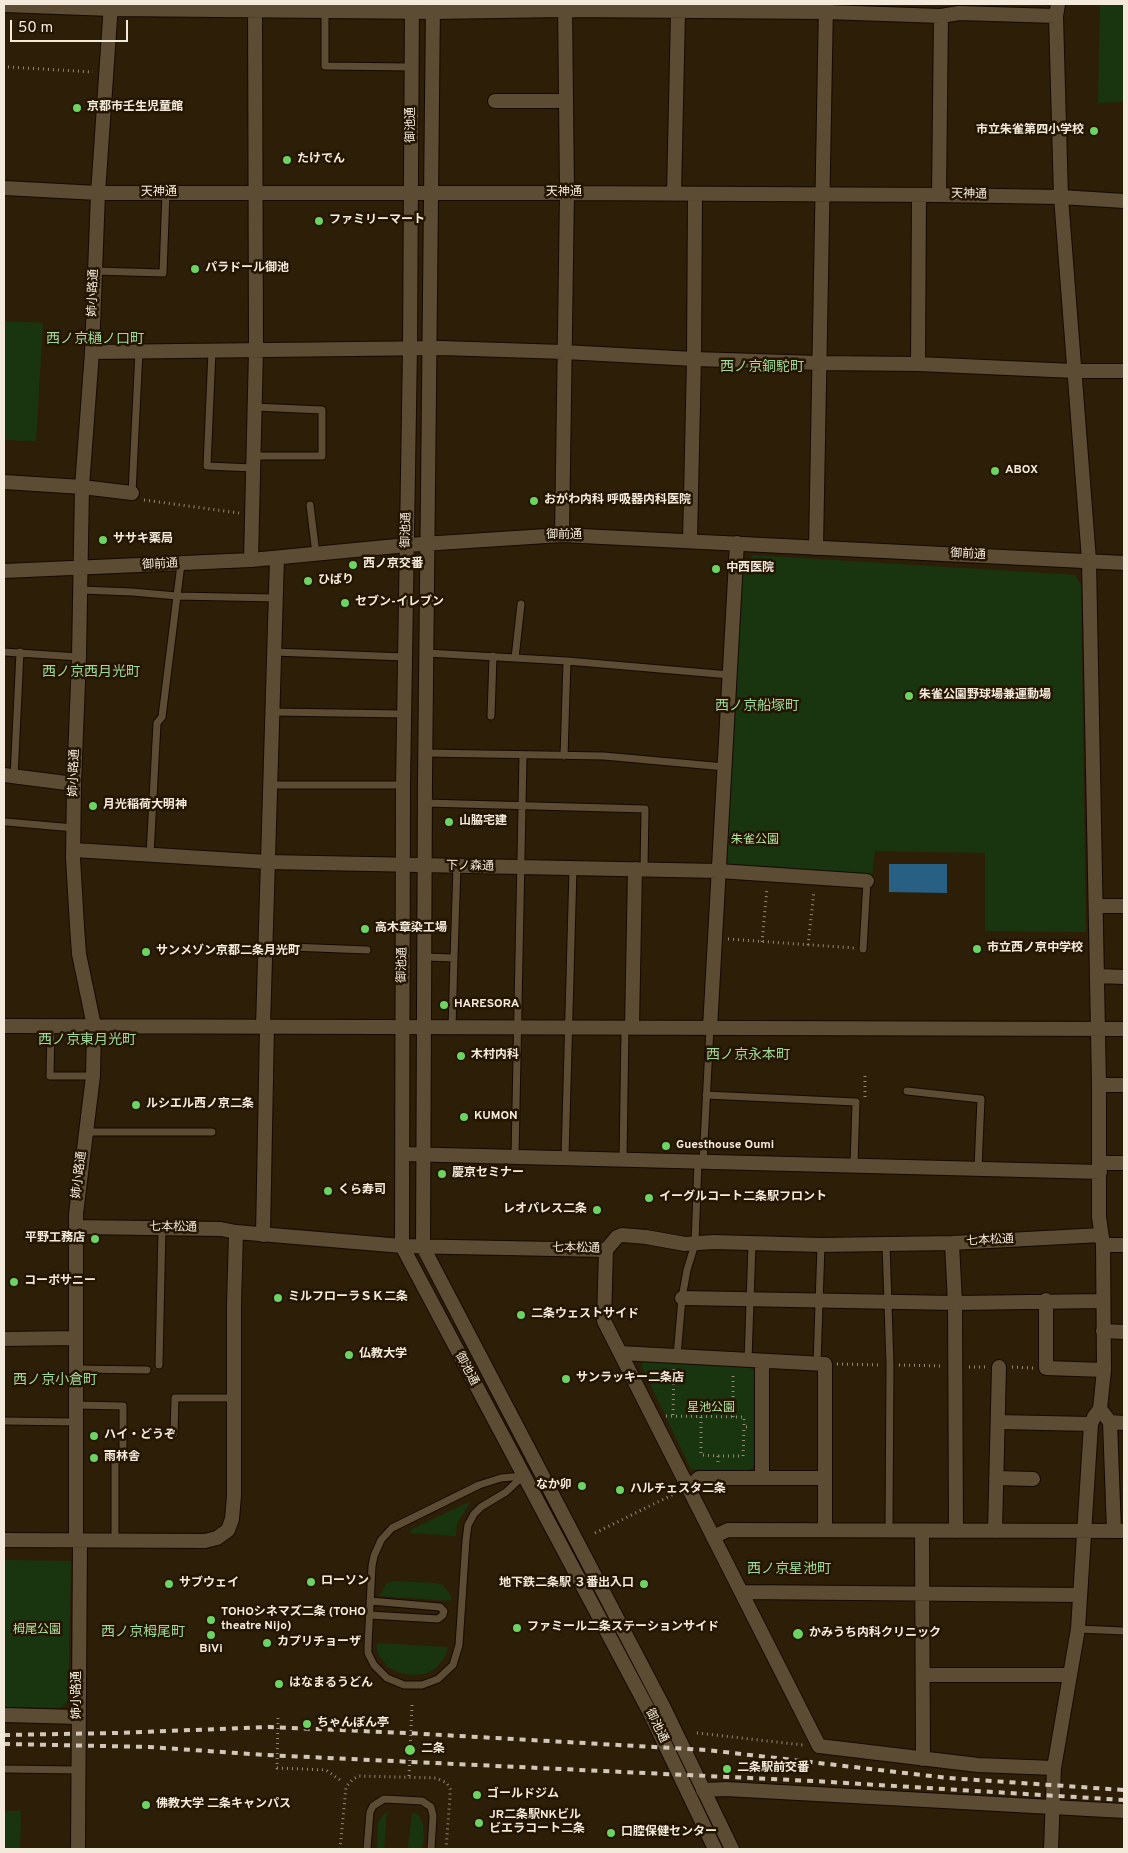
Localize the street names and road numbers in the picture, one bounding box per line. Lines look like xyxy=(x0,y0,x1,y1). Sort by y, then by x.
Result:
street label: 御池通 xyxy=(405,107,419,143)
street label: 天神通 xyxy=(141,186,177,200)
street label: 天神通 xyxy=(546,186,582,200)
street label: 天神通 xyxy=(951,187,987,203)
street label: 姉小路通 xyxy=(86,269,102,317)
street label: 御池通 xyxy=(399,512,415,548)
street label: 御前通 xyxy=(546,529,582,543)
street label: 御前通 xyxy=(950,547,986,563)
street label: 御前通 xyxy=(142,557,178,573)
street label: 姉小路通 xyxy=(67,749,83,797)
street label: 下ノ森通 xyxy=(446,859,494,875)
street label: 御池通 xyxy=(395,947,411,983)
street label: 姉小路通 xyxy=(70,1150,90,1200)
street label: 七本松通 xyxy=(149,1220,197,1236)
street label: 七本松通 xyxy=(966,1233,1014,1249)
street label: 七本松通 xyxy=(552,1241,600,1257)
street label: 御池通 xyxy=(451,1350,481,1388)
street label: 姉小路通 xyxy=(71,1671,85,1719)
street label: 御池通 xyxy=(642,1707,670,1745)

